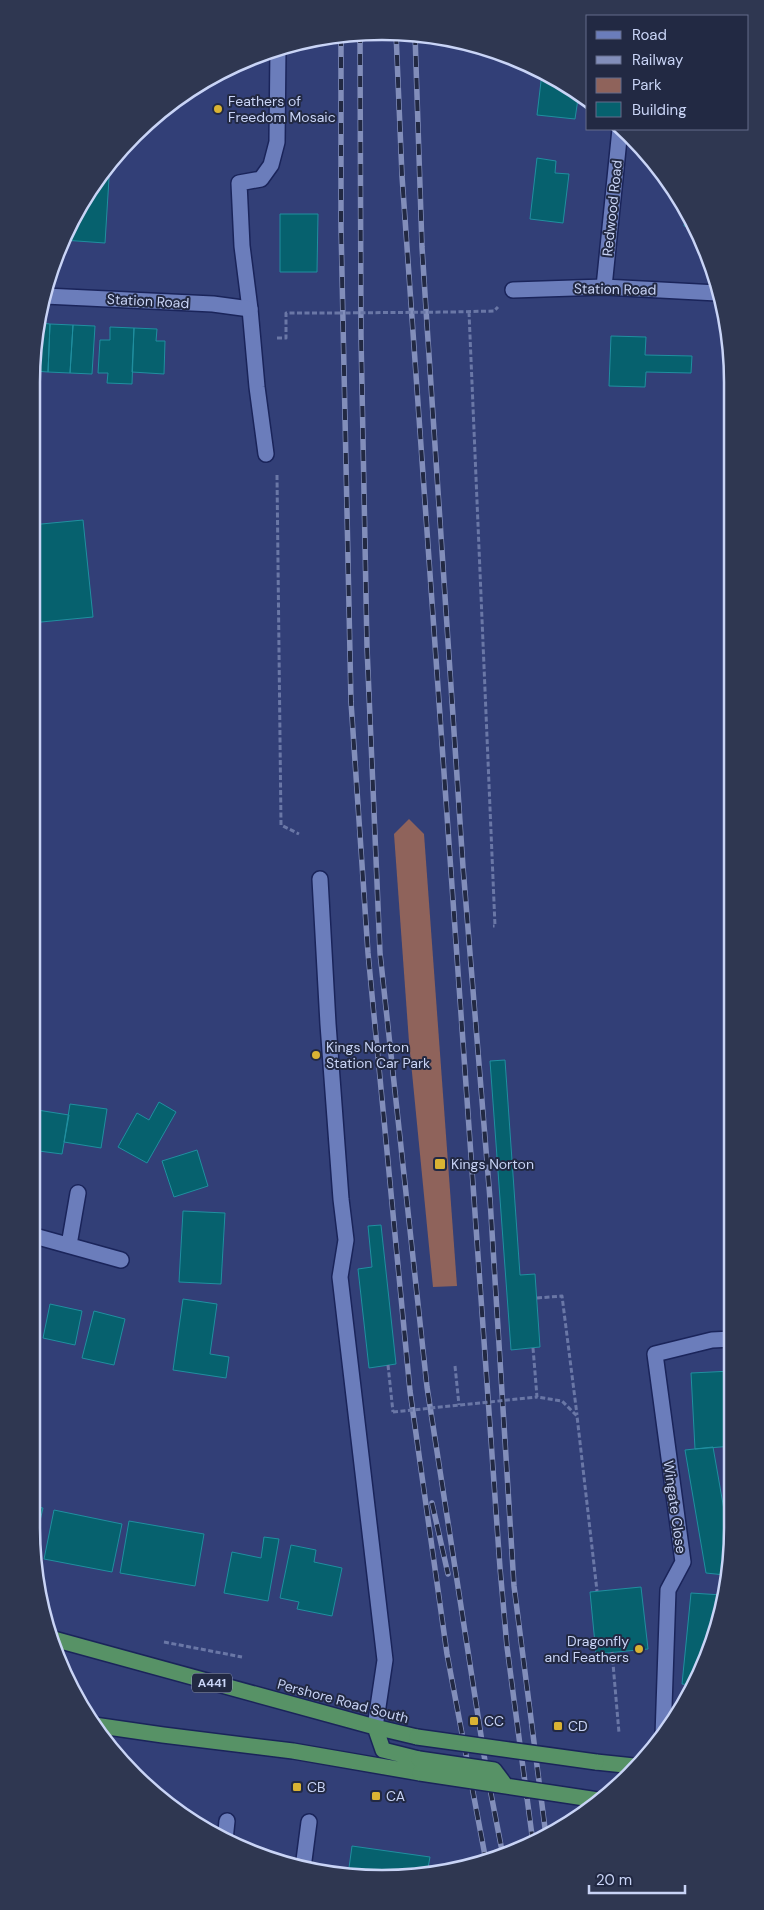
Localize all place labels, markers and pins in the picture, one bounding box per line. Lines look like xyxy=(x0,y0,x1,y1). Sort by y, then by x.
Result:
place label: Feathers of Freedom Mosaic xyxy=(228,92,336,126)
marker: Feathers of Freedom Mosaic xyxy=(212,103,224,115)
place label: Kings Norton Station Car Park xyxy=(326,1038,430,1072)
marker: Kings Norton Station Car Park xyxy=(310,1049,322,1061)
place label: Kings Norton xyxy=(451,1155,534,1173)
marker: Kings Norton xyxy=(433,1157,447,1171)
place label: Dragonfly and Feathers xyxy=(545,1632,629,1666)
marker: Dragonfly and Feathers xyxy=(633,1643,645,1655)
place label: CC xyxy=(484,1712,504,1730)
marker: CC xyxy=(468,1715,480,1727)
place label: CD xyxy=(568,1717,588,1735)
marker: CD xyxy=(552,1720,564,1732)
place label: CB xyxy=(307,1778,325,1796)
marker: CB xyxy=(291,1781,303,1793)
place label: CA xyxy=(386,1787,405,1805)
marker: CA xyxy=(370,1790,382,1802)

